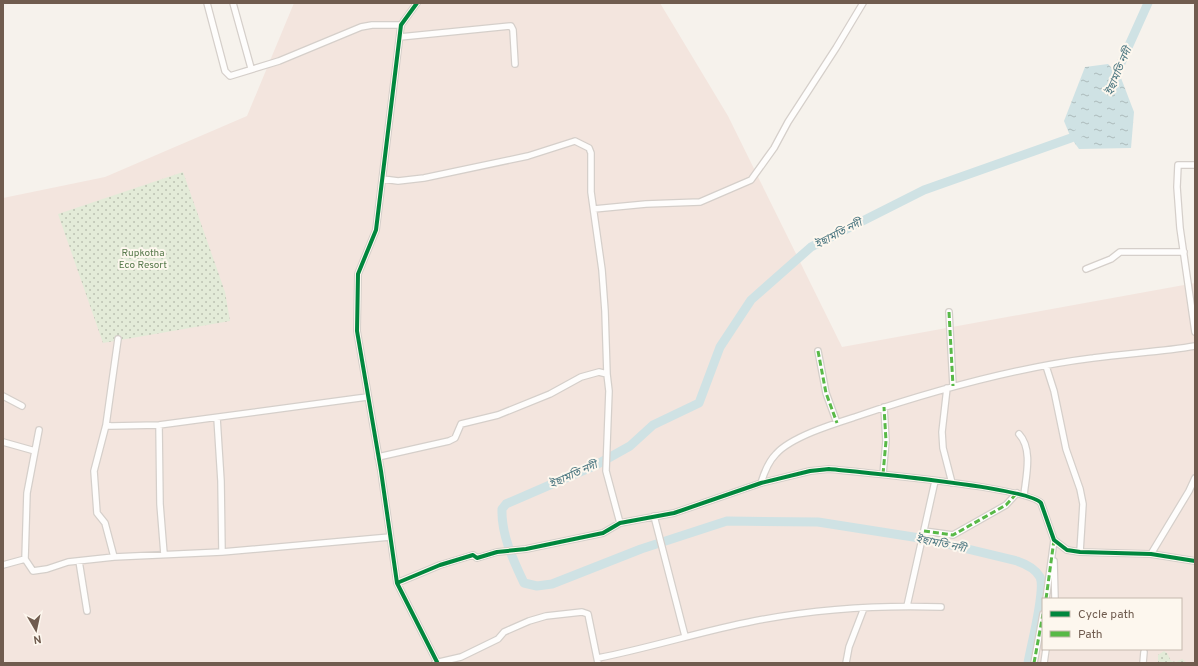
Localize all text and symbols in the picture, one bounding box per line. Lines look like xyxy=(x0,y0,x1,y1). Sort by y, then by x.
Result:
water label: ইছামতি নদী xyxy=(1102,43,1136,98)
water label: ইছামতি নদী xyxy=(812,214,866,252)
park label: Rupkotha Eco Resort xyxy=(119,247,167,272)
water label: ইছামতি নদী xyxy=(547,456,601,492)
water label: ইছামতি নদী xyxy=(914,531,969,557)
legend xyxy=(1042,598,1182,650)
text: Cycle path xyxy=(1078,607,1135,623)
north arrow xyxy=(16,610,56,650)
text: Path xyxy=(1078,627,1103,643)
text: N xyxy=(32,631,42,646)

